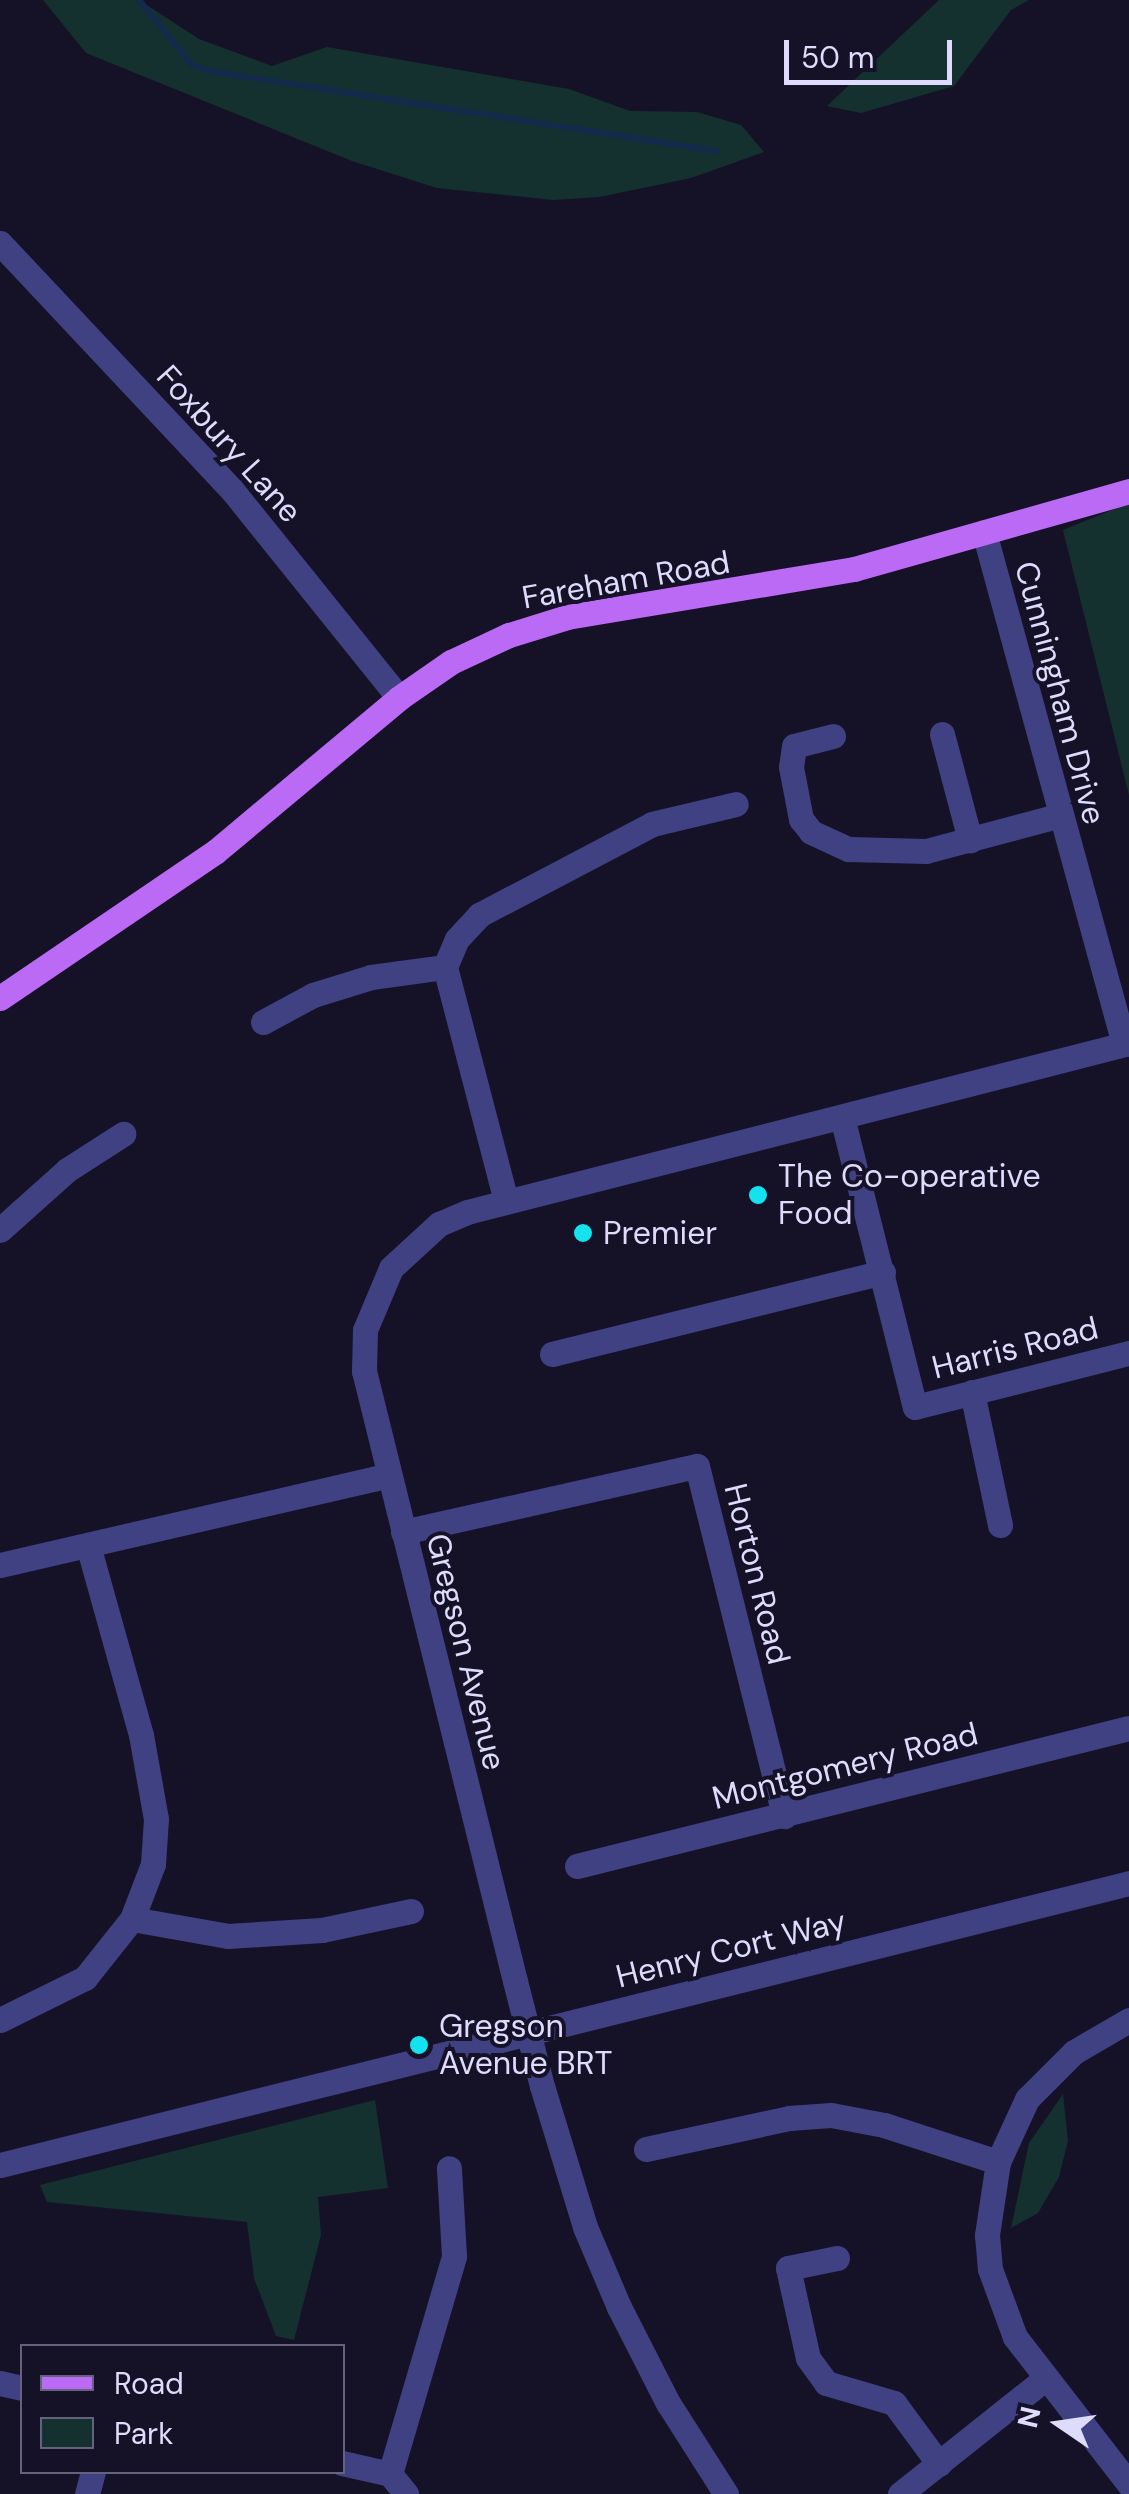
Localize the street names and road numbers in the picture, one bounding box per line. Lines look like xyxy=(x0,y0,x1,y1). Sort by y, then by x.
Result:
street label: Foxbury Lane xyxy=(149,358,309,530)
street label: Fareham Road xyxy=(519,543,733,617)
street label: Cunningham Drive xyxy=(1006,557,1114,829)
street label: Harris Road xyxy=(928,1309,1102,1387)
street label: Horton Road xyxy=(716,1480,798,1668)
street label: Gregson Avenue xyxy=(418,1530,514,1774)
street label: Montgomery Road xyxy=(708,1714,982,1818)
street label: Henry Cort Way xyxy=(612,1902,850,1996)

